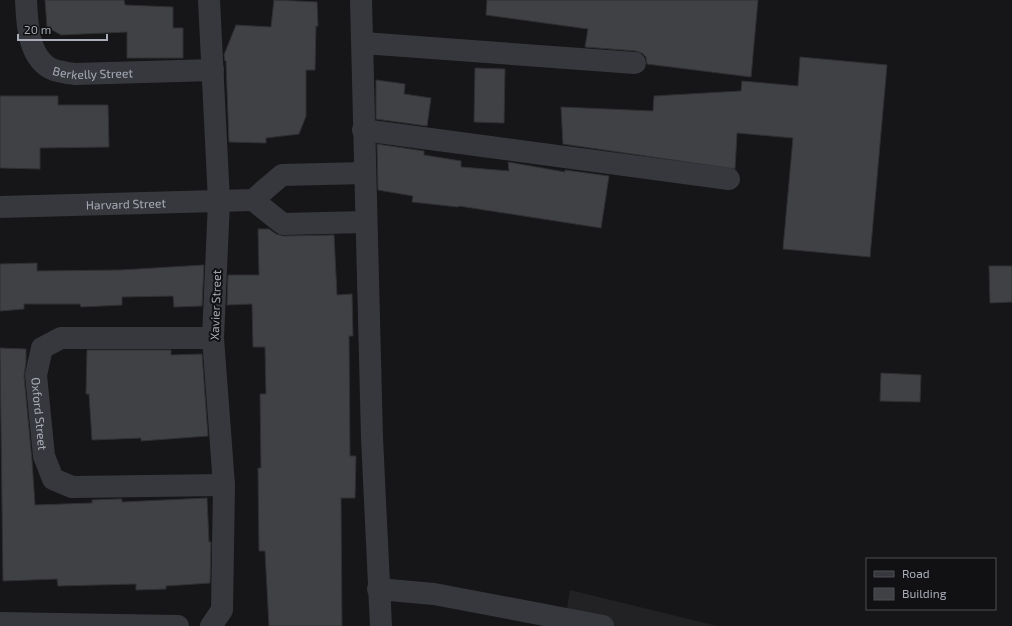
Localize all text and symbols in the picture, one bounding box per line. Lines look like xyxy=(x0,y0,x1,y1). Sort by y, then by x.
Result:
scale bar xyxy=(18,16,107,42)
text: 20 m xyxy=(24,22,51,36)
street label: Berkelly Street xyxy=(51,63,134,81)
street label: Harvard Street xyxy=(86,195,167,212)
street label: Xavier Street xyxy=(207,269,223,340)
street label: Oxford Street xyxy=(29,376,50,451)
legend xyxy=(866,558,996,610)
text: Road xyxy=(902,566,930,580)
text: Building xyxy=(902,586,947,600)

